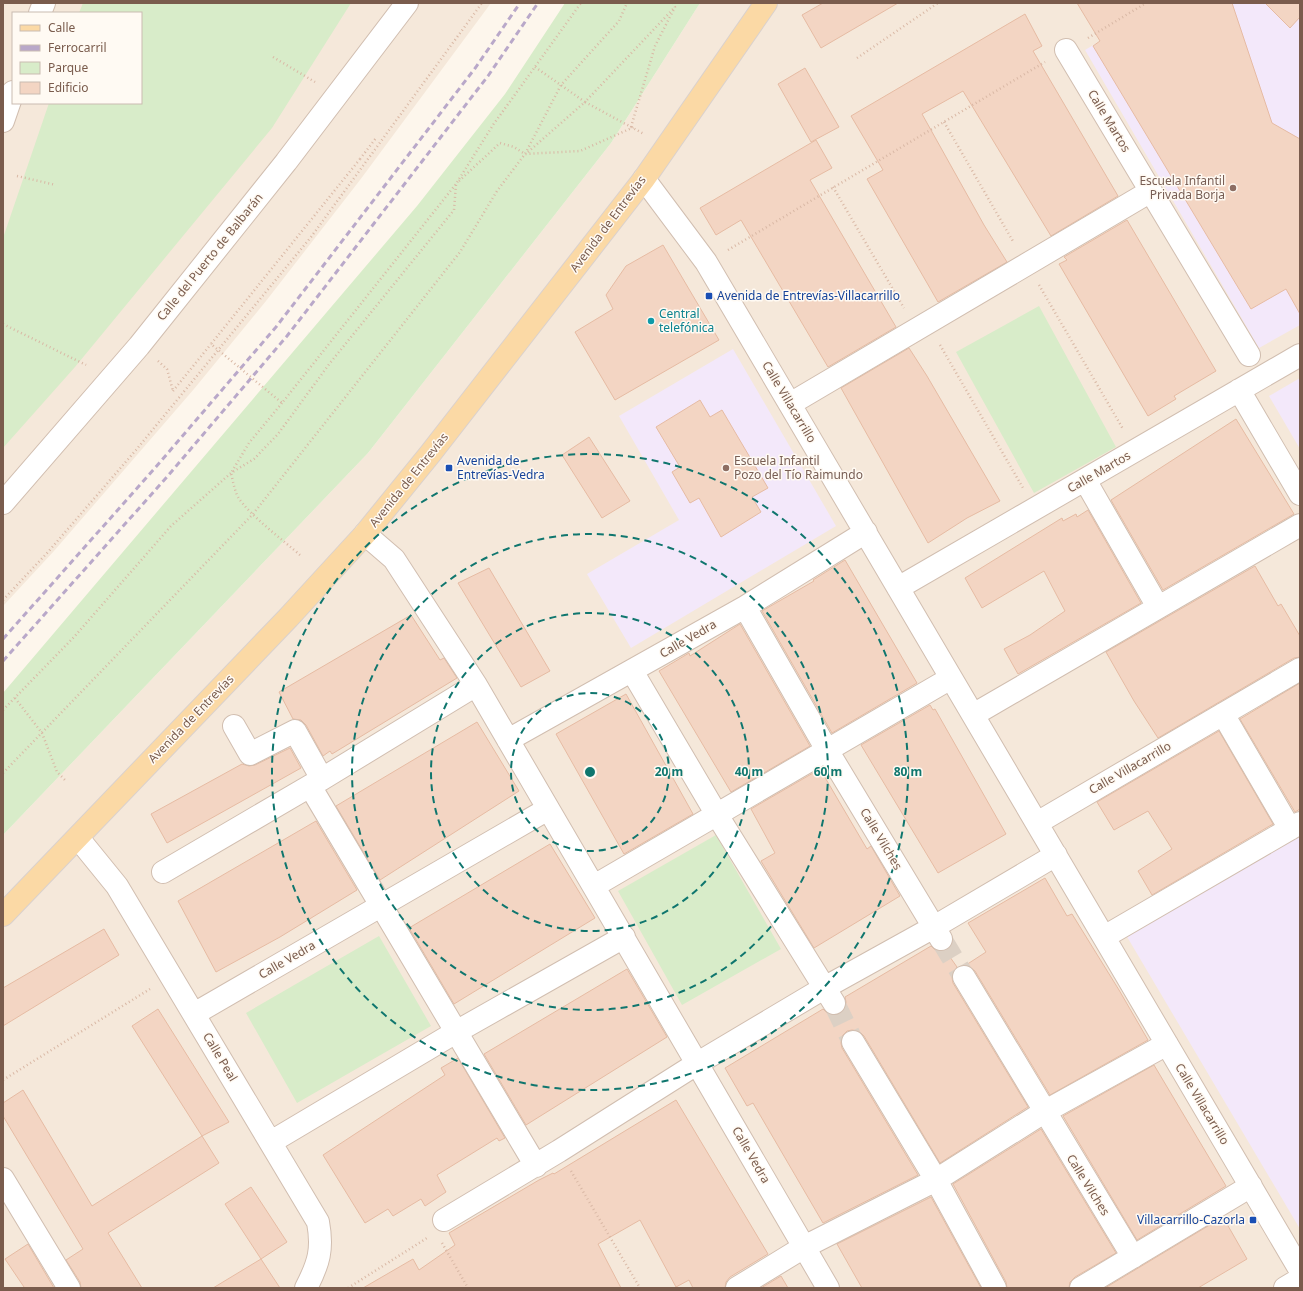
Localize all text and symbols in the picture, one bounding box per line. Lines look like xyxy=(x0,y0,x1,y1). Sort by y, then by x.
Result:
legend xyxy=(12,12,142,104)
text: Calle xyxy=(48,19,76,36)
text: Ferrocarril xyxy=(48,39,107,56)
text: Parque xyxy=(48,59,89,76)
text: Edificio xyxy=(48,79,89,96)
street label: Calle Martos xyxy=(1084,86,1135,155)
street label: Avenida de Entrevías xyxy=(566,172,650,275)
place label: Escuela Infantil Privada Borja xyxy=(1139,172,1225,203)
marker: Escuela Infantil Privada Borja xyxy=(1228,183,1238,193)
street label: Calle del Puerto de Balbarán xyxy=(153,189,266,324)
place label: Avenida de Entrevías-Villacarrillo xyxy=(717,287,900,304)
marker: Avenida de Entrevías-Villacarrillo xyxy=(704,291,714,301)
place label: Central telefónica xyxy=(659,305,714,336)
marker: Central telefónica xyxy=(646,316,656,326)
street label: Calle Villacarrillo xyxy=(758,358,821,446)
street label: Avenida de Entrevías xyxy=(365,429,452,530)
street label: Calle Martos xyxy=(1064,447,1134,497)
place label: Avenida de Entrevías-Vedra xyxy=(457,452,545,483)
place label: Escuela Infantil Pozo del Tío Raimundo xyxy=(734,452,863,483)
marker: Avenida de Entrevías-Vedra xyxy=(444,463,454,473)
marker: Escuela Infantil Pozo del Tío Raimundo xyxy=(721,463,731,473)
street label: Calle Vedra xyxy=(656,615,719,662)
street label: Avenida de Entrevías xyxy=(144,671,238,767)
street label: Calle Villacarrillo xyxy=(1085,737,1174,798)
text: 20 m xyxy=(655,763,683,780)
text: 40 m xyxy=(735,763,763,780)
text: 60 m xyxy=(814,763,842,780)
text: 80 m xyxy=(894,763,922,780)
centre of rings xyxy=(583,765,597,779)
street label: Calle Vilches xyxy=(856,805,907,873)
street label: Calle Vedra xyxy=(255,936,318,983)
street label: Calle Peal xyxy=(199,1029,242,1084)
street label: Calle Villacarrillo xyxy=(1171,1060,1234,1148)
street label: Calle Vedra xyxy=(728,1123,775,1186)
street label: Calle Vilches xyxy=(1063,1151,1114,1219)
place label: Villacarrillo-Cazorla xyxy=(1137,1211,1245,1228)
marker: Villacarrillo-Cazorla xyxy=(1248,1215,1258,1225)

